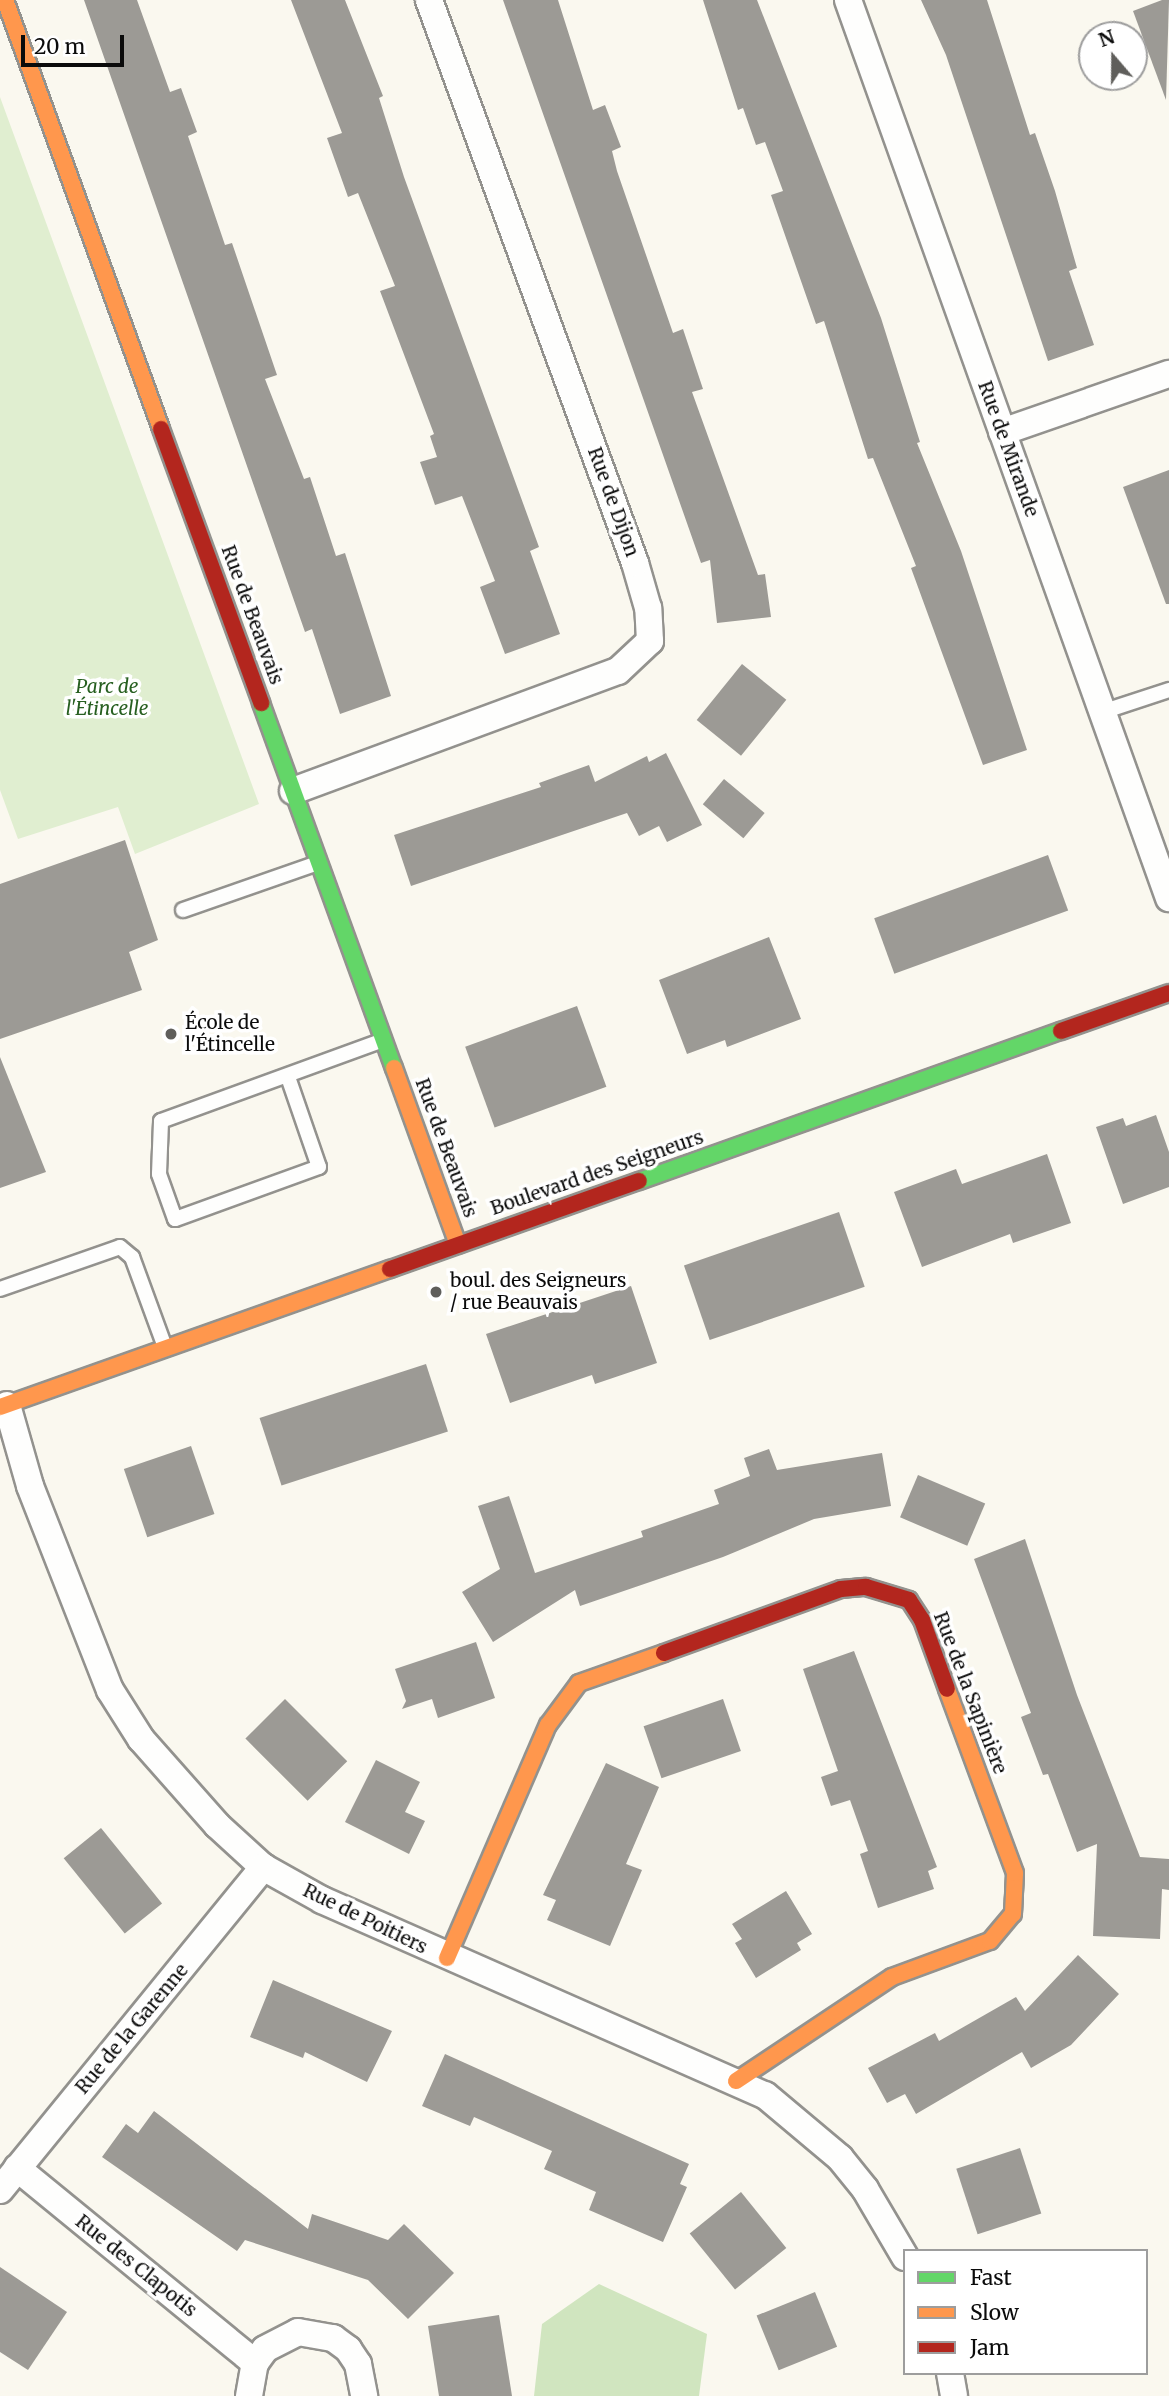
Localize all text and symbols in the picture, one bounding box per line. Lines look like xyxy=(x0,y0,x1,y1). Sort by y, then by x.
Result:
scale bar xyxy=(24,21,128,65)
north arrow xyxy=(1078,21,1148,91)
text: N xyxy=(1095,24,1118,52)
text: 20 m xyxy=(34,33,85,60)
street label: Rue de Mirande xyxy=(973,378,1043,520)
street label: Rue de Dijon xyxy=(583,444,643,560)
street label: Rue de Beauvais xyxy=(216,542,288,688)
park label: Parc de l'Étincelle xyxy=(66,676,148,720)
place label: École de l'Étincelle xyxy=(185,1012,275,1056)
marker: École de l'Étincelle xyxy=(163,1026,179,1042)
street label: Rue de Beauvais xyxy=(410,1075,482,1221)
street label: Boulevard des Seigneurs xyxy=(488,1126,706,1220)
place label: boul. des Seigneurs / rue Beauvais xyxy=(450,1270,626,1314)
marker: boul. des Seigneurs / rue Beauvais xyxy=(428,1284,444,1300)
street label: Rue de la Sapinière xyxy=(929,1609,1011,1777)
street label: Rue de Poitiers xyxy=(299,1879,431,1959)
street label: Rue de la Garenne xyxy=(71,1959,193,2099)
street label: Rue des Clapotis xyxy=(71,2210,201,2322)
legend xyxy=(903,2249,1148,2375)
text: Fast xyxy=(970,2264,1012,2291)
text: Slow xyxy=(970,2299,1019,2326)
text: Jam xyxy=(970,2334,1009,2361)

